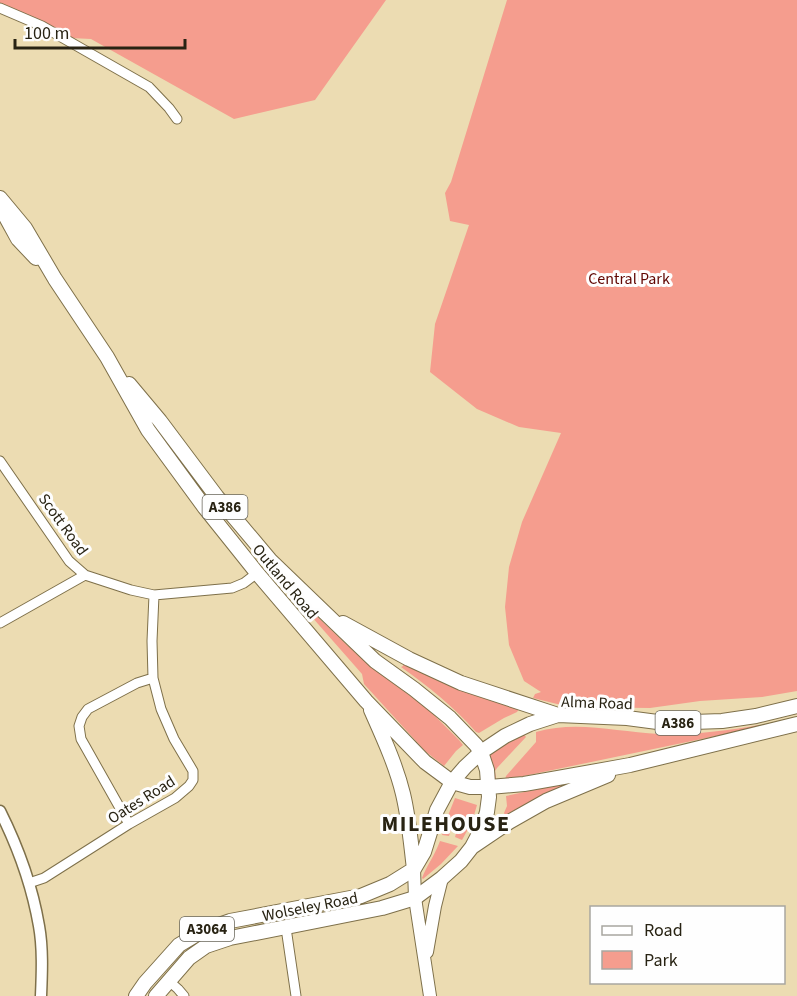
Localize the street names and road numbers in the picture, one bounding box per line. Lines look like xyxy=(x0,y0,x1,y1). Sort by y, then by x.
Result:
street label: Scott Road xyxy=(33,489,93,560)
road number: A386 xyxy=(202,495,248,519)
street label: Outland Road xyxy=(247,539,323,624)
street label: Alma Road xyxy=(561,691,633,715)
road number: A386 xyxy=(656,711,700,735)
street label: Oates Road xyxy=(104,770,180,829)
street label: Wolseley Road xyxy=(260,887,360,927)
road number: A3064 xyxy=(180,917,234,941)

